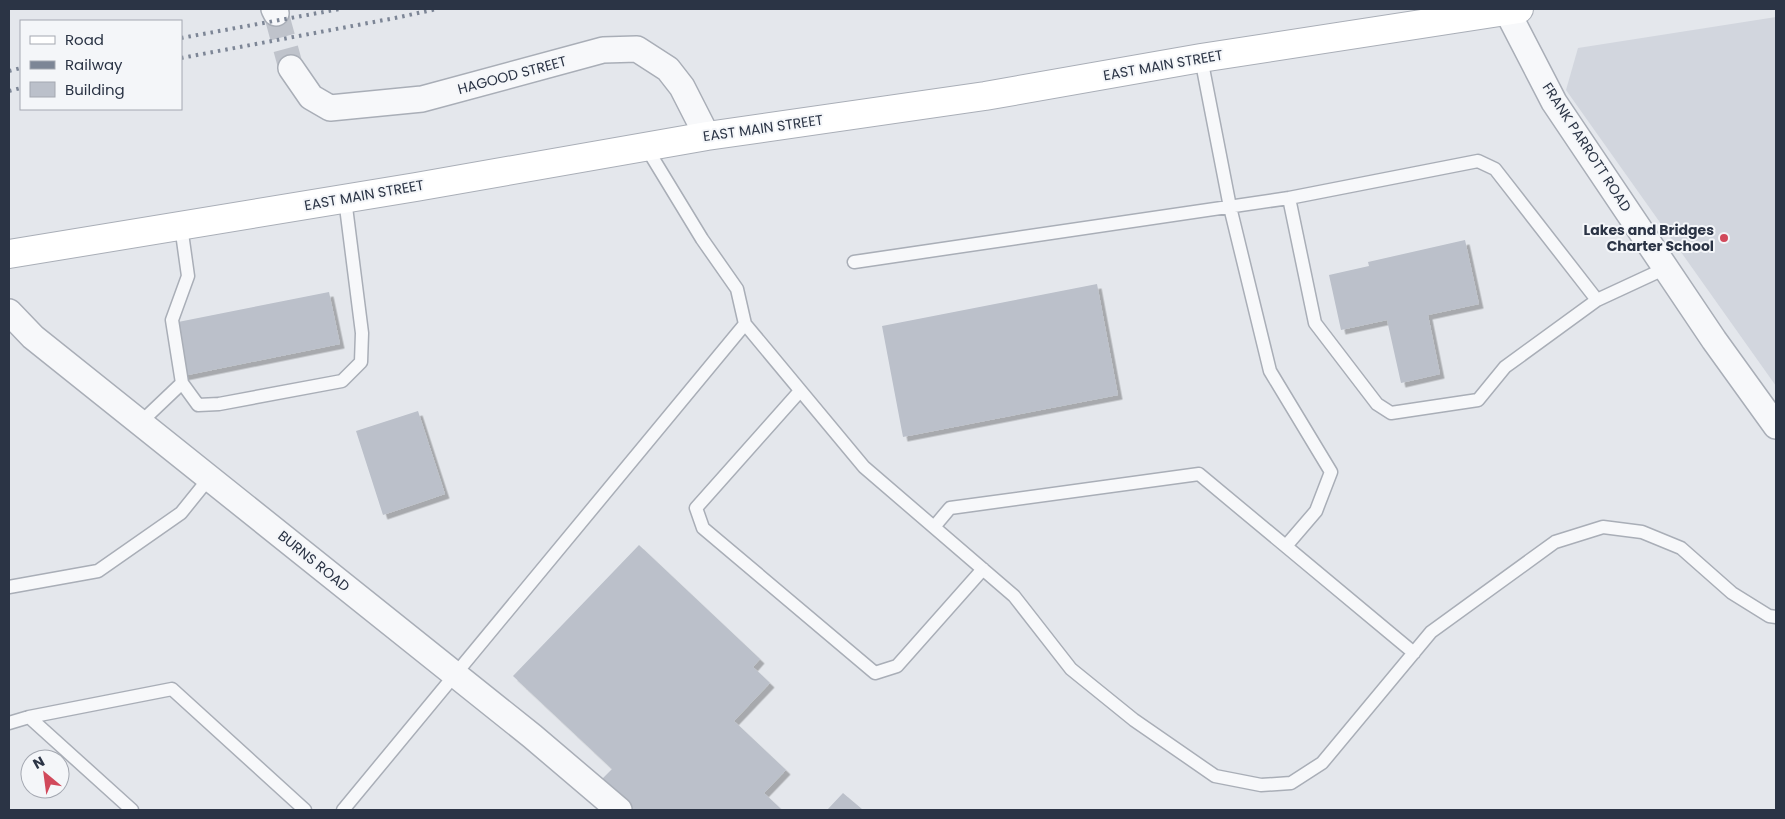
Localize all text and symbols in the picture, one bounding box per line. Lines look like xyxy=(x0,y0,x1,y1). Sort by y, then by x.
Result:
legend xyxy=(20,20,182,110)
text: Road xyxy=(65,29,104,50)
street label: EAST MAIN STREET xyxy=(1102,45,1225,85)
street label: HAGOOD STREET xyxy=(455,51,569,99)
text: Railway xyxy=(65,54,123,75)
text: Building xyxy=(65,79,125,100)
street label: FRANK PARROTT ROAD xyxy=(1538,79,1636,216)
street label: EAST MAIN STREET xyxy=(702,110,825,146)
street label: EAST MAIN STREET xyxy=(303,175,426,215)
place label: Lakes and Bridges Charter School xyxy=(1584,220,1714,256)
marker: Lakes and Bridges Charter School xyxy=(1718,232,1730,244)
street label: BURNS ROAD xyxy=(274,526,354,596)
north arrow xyxy=(20,749,70,799)
text: N xyxy=(29,751,48,774)

